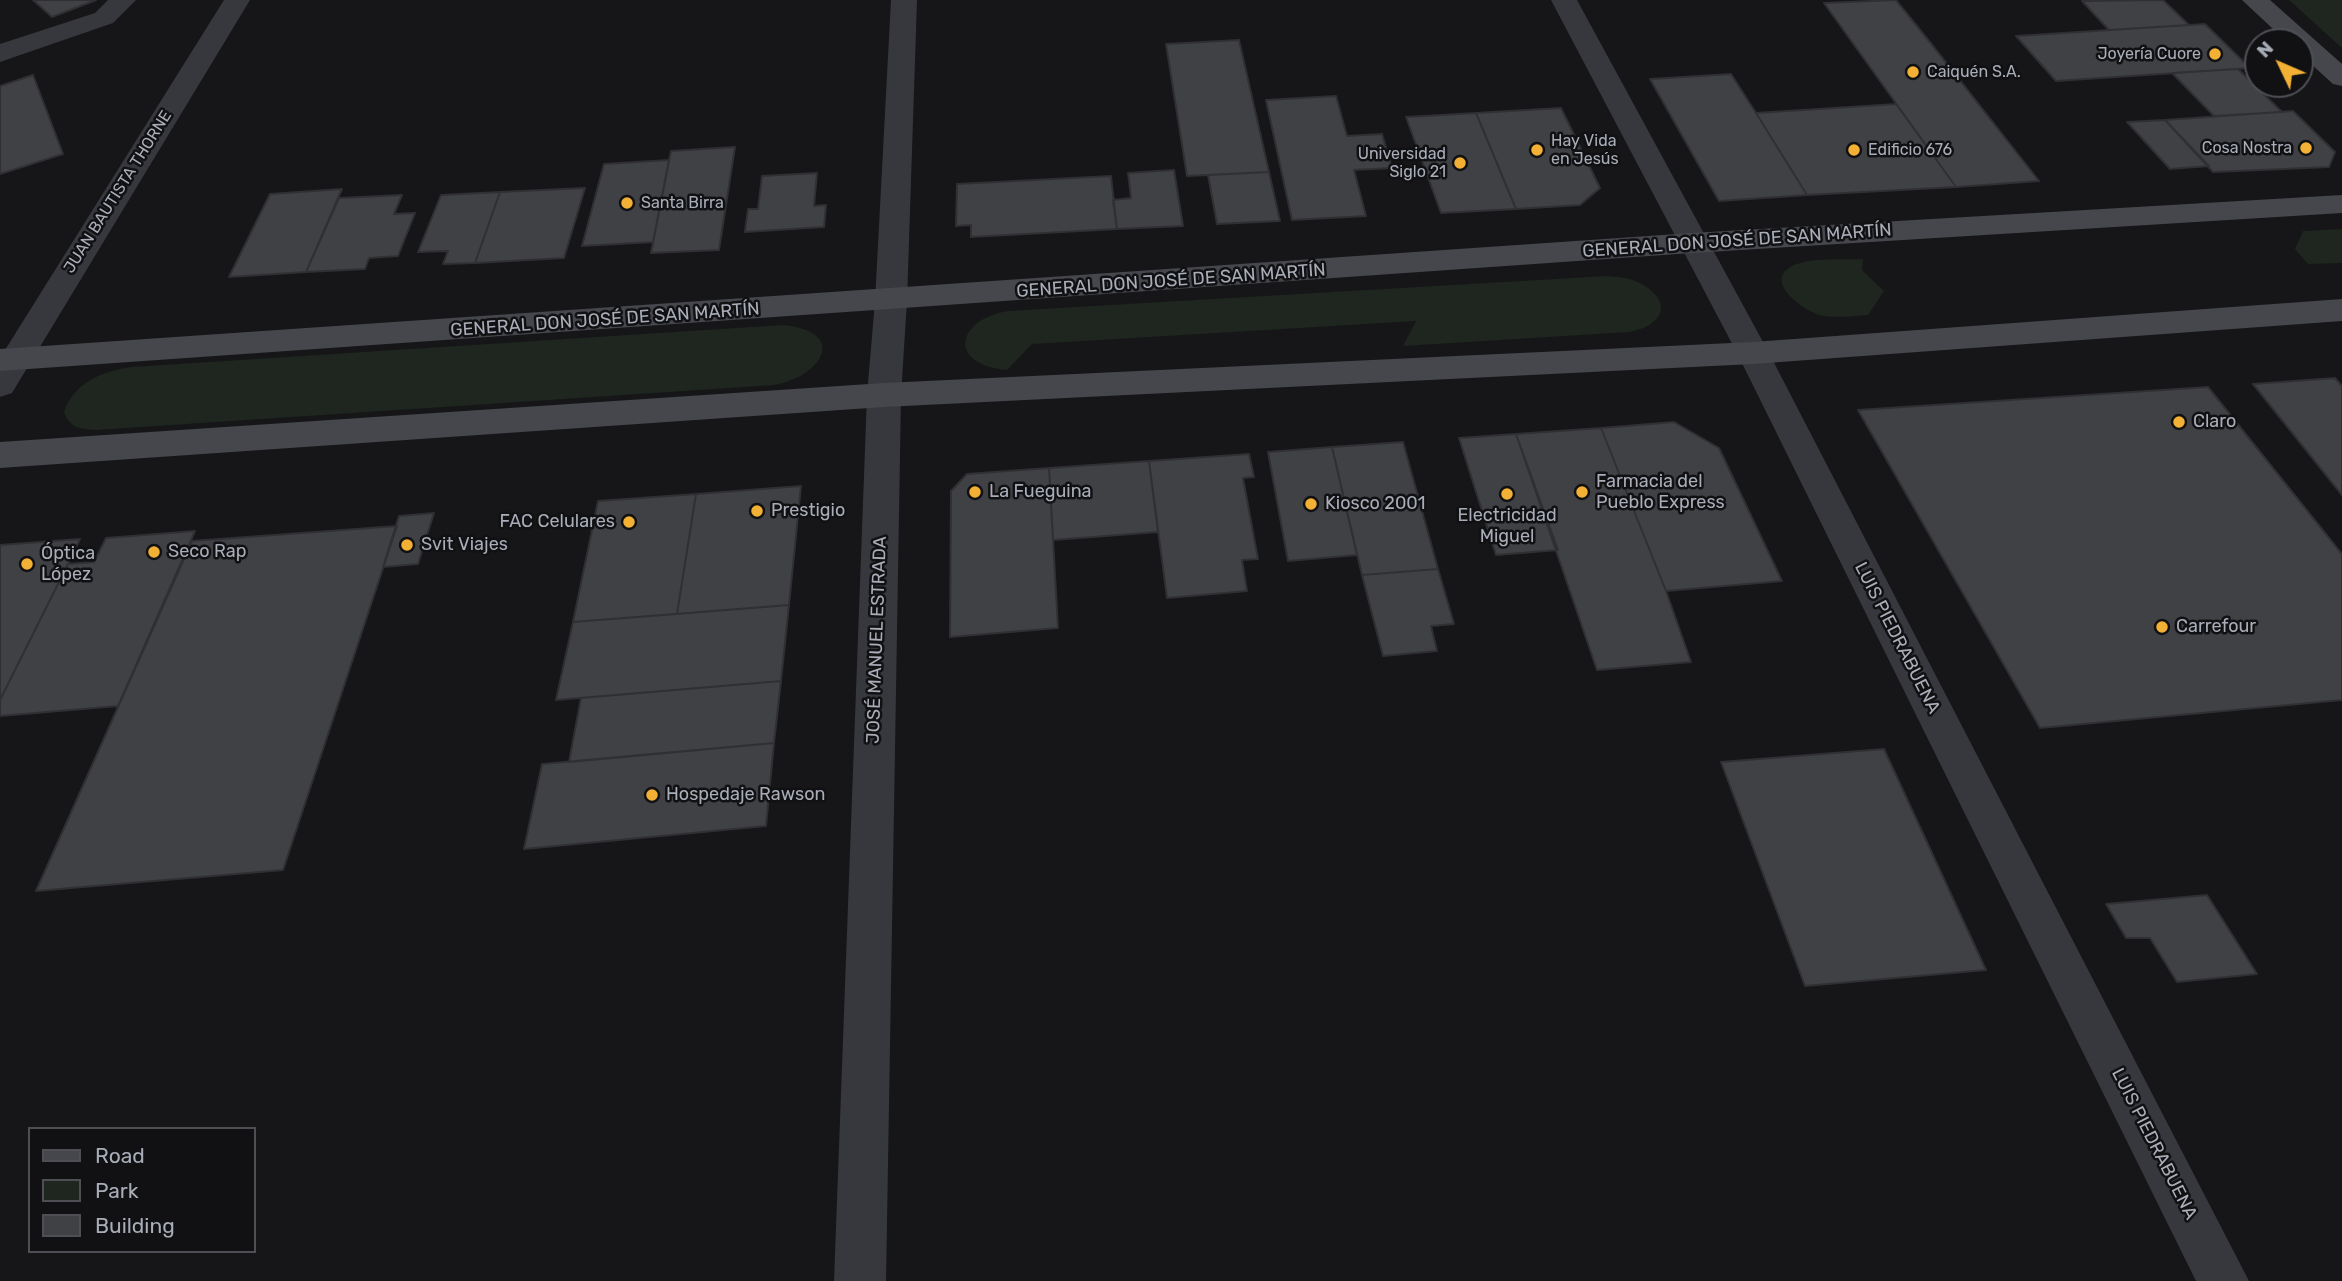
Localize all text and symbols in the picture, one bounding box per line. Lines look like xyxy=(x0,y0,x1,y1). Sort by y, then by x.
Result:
north arrow xyxy=(2244,28,2314,98)
text: N xyxy=(2252,37,2278,62)
place label: Joyería Cuore xyxy=(2097,44,2201,64)
marker: Joyería Cuore xyxy=(2207,46,2223,62)
place label: Caiquén S.A. xyxy=(1927,62,2021,82)
marker: Caiquén S.A. xyxy=(1905,64,1921,80)
street label: JUAN BAUTISTA THORNE xyxy=(60,107,176,277)
place label: Hay Vida en Jesús xyxy=(1551,131,1619,169)
place label: Cosa Nostra xyxy=(2202,138,2292,158)
place label: Edificio 676 xyxy=(1868,140,1952,160)
marker: Cosa Nostra xyxy=(2298,140,2314,156)
marker: Hay Vida en Jesús xyxy=(1529,142,1545,158)
marker: Edificio 676 xyxy=(1846,142,1862,158)
place label: Universidad Siglo 21 xyxy=(1358,144,1446,182)
marker: Universidad Siglo 21 xyxy=(1452,155,1468,171)
place label: Santa Birra xyxy=(641,193,724,213)
marker: Santa Birra xyxy=(619,195,635,211)
street label: GENERAL DON JOSÉ DE SAN MARTÍN xyxy=(1582,219,1892,263)
street label: GENERAL DON JOSÉ DE SAN MARTÍN xyxy=(1016,259,1326,303)
street label: GENERAL DON JOSÉ DE SAN MARTÍN xyxy=(450,298,760,342)
place label: Claro xyxy=(2193,411,2236,433)
marker: Claro xyxy=(2171,414,2187,430)
place label: Farmacia del Pueblo Express xyxy=(1596,471,1725,514)
place label: La Fueguina xyxy=(989,481,1091,503)
marker: La Fueguina xyxy=(967,484,983,500)
marker: Farmacia del Pueblo Express xyxy=(1574,484,1590,500)
marker: Electricidad Miguel xyxy=(1499,486,1515,502)
place label: Kiosco 2001 xyxy=(1325,493,1425,515)
marker: Kiosco 2001 xyxy=(1303,496,1319,512)
place label: Prestigio xyxy=(771,500,845,522)
marker: Prestigio xyxy=(749,503,765,519)
place label: Electricidad Miguel xyxy=(1457,505,1557,548)
place label: FAC Celulares xyxy=(500,511,615,533)
marker: FAC Celulares xyxy=(621,514,637,530)
place label: Svit Viajes xyxy=(421,534,508,556)
street label: JOSÉ MANUEL ESTRADA xyxy=(863,536,891,744)
marker: Svit Viajes xyxy=(399,537,415,553)
place label: Seco Rap xyxy=(168,541,246,563)
place label: Óptica López xyxy=(41,543,95,586)
marker: Seco Rap xyxy=(146,544,162,560)
marker: Óptica López xyxy=(19,556,35,572)
street label: LUIS PIEDRABUENA xyxy=(1850,559,1944,717)
place label: Carrefour xyxy=(2176,616,2256,638)
marker: Carrefour xyxy=(2154,619,2170,635)
place label: Hospedaje Rawson xyxy=(666,784,825,806)
marker: Hospedaje Rawson xyxy=(644,787,660,803)
street label: LUIS PIEDRABUENA xyxy=(2107,1065,2201,1223)
legend xyxy=(28,1127,256,1253)
text: Road xyxy=(95,1143,145,1168)
text: Park xyxy=(95,1178,139,1203)
text: Building xyxy=(95,1213,175,1238)

